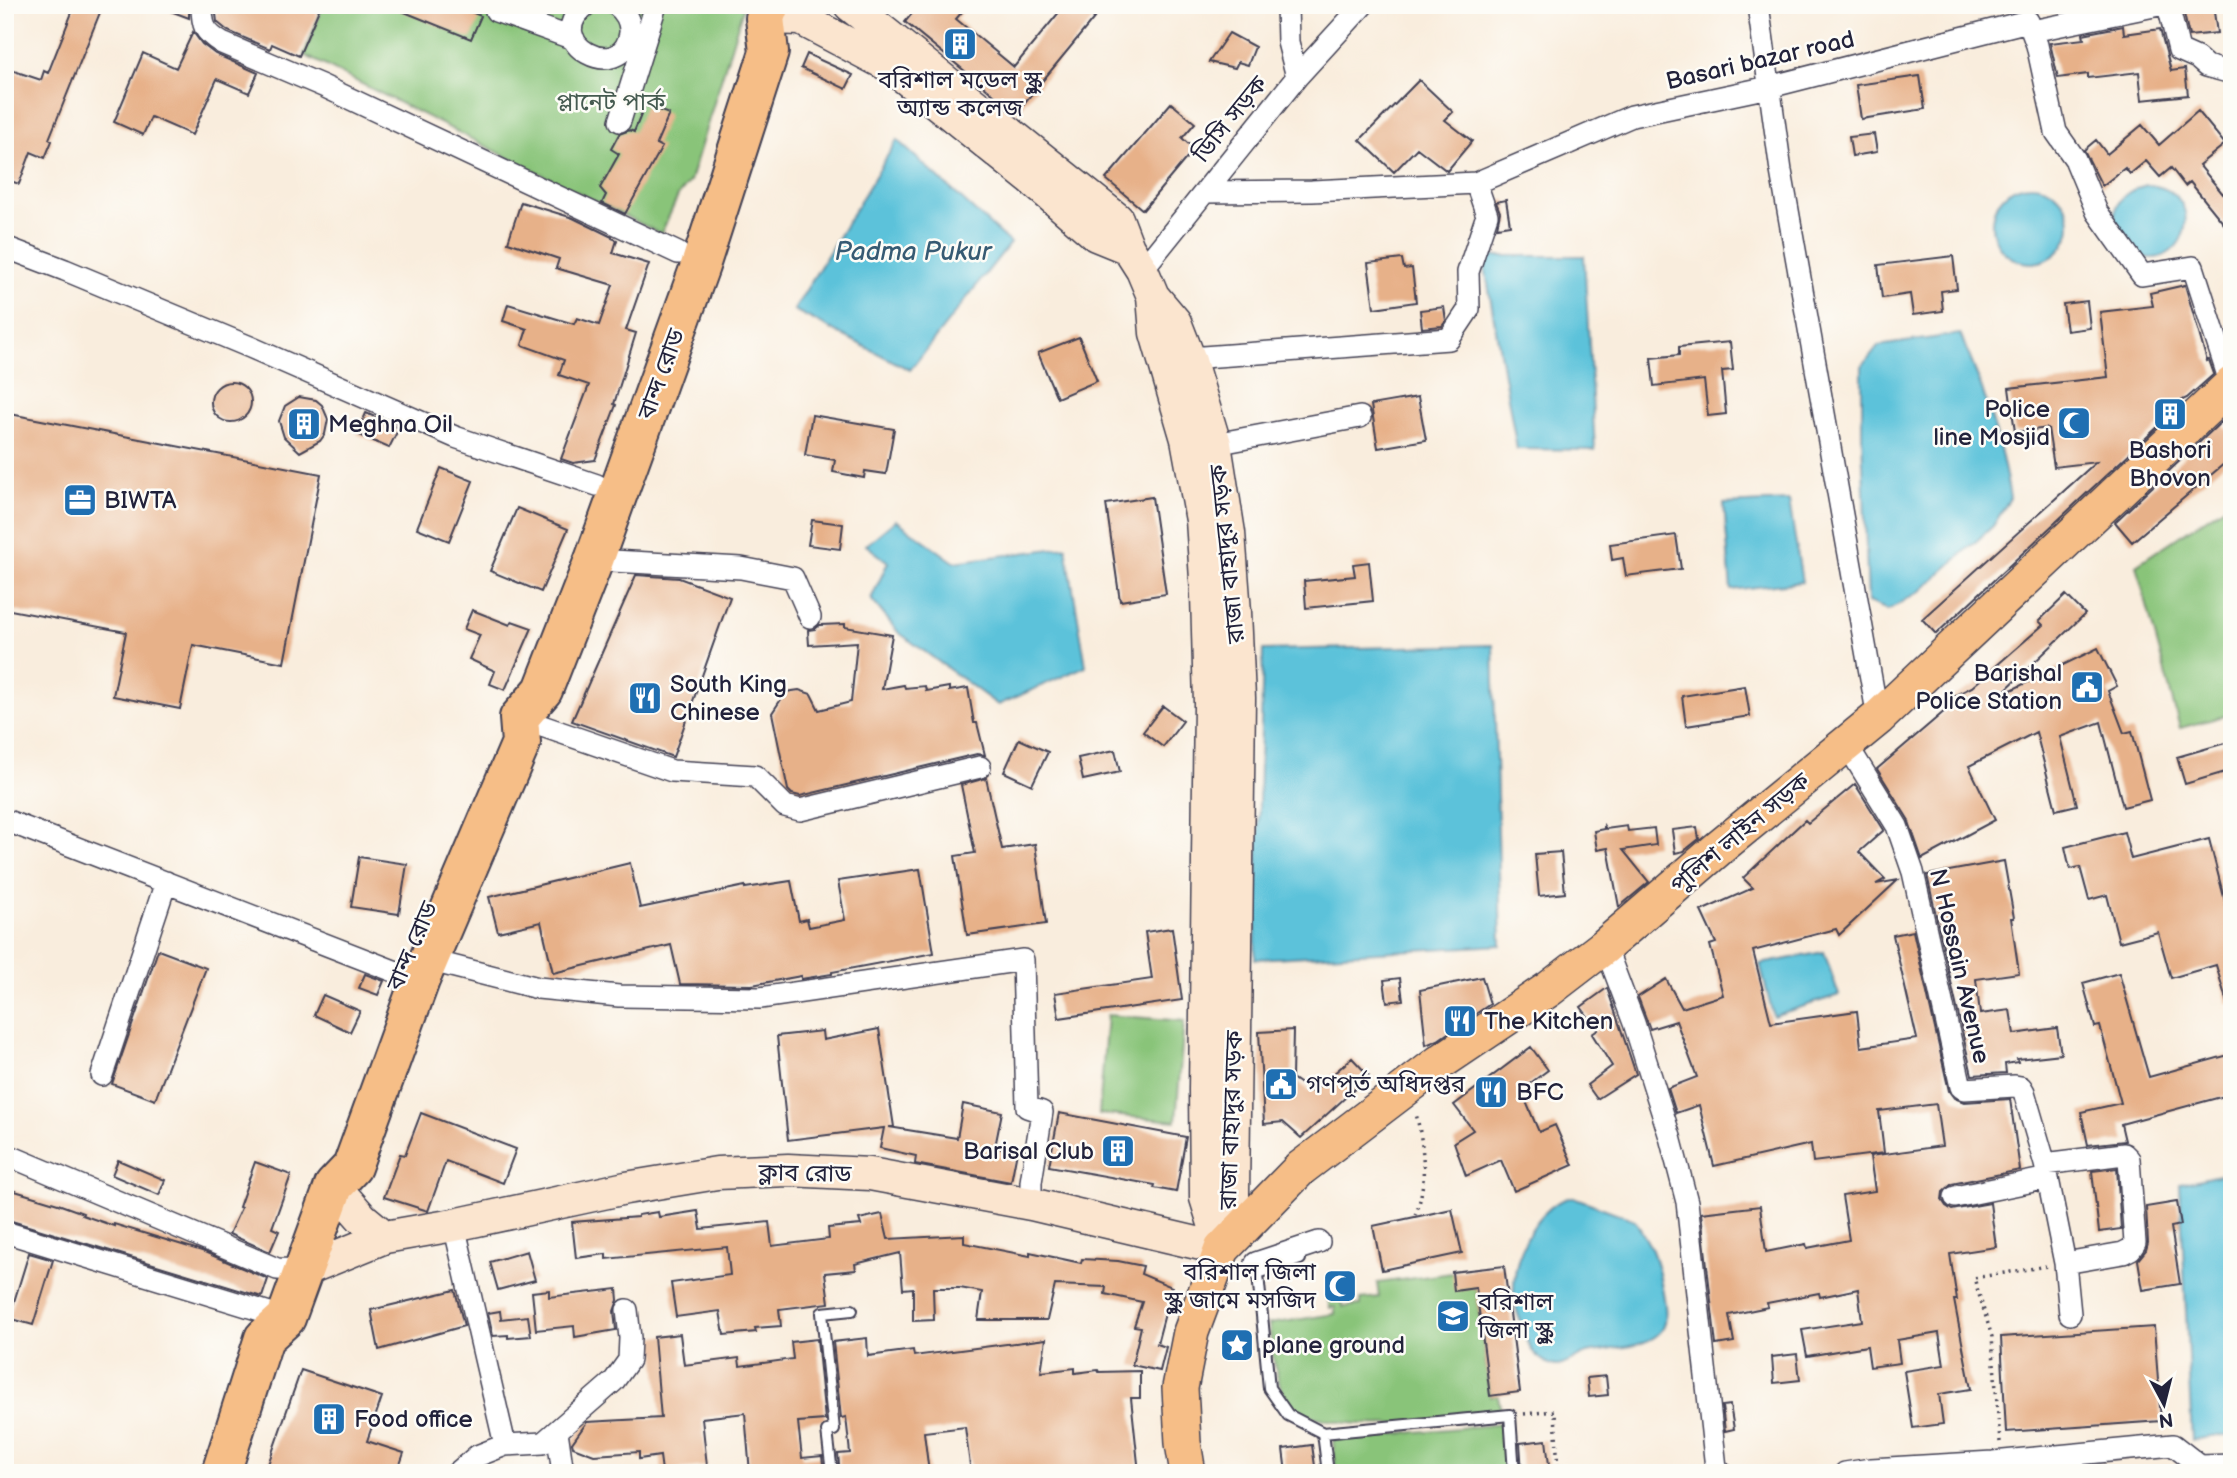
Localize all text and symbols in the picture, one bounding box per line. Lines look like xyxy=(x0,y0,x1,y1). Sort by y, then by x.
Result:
building icon: বরিশাল মডেল স্কুল অ্যান্ড কলেজ xyxy=(941,25,979,63)
street label: Basari bazar road xyxy=(1663,25,1857,96)
place label: বরিশাল মডেল স্কুল অ্যান্ড কলেজ xyxy=(877,66,1043,123)
street label: ডিসি সড়ক xyxy=(1186,70,1274,169)
park label: প্লানেট পার্ক xyxy=(557,87,666,117)
water label: Padma Pukur xyxy=(835,237,993,268)
street label: বান্দ রোড xyxy=(631,324,691,424)
place label: Police line Mosjid xyxy=(1933,395,2050,452)
building icon: Bashori Bhovon xyxy=(2151,395,2189,433)
mosque icon: Police line Mosjid xyxy=(2055,404,2093,442)
building icon: Meghna Oil xyxy=(285,405,323,443)
place label: Meghna Oil xyxy=(328,410,453,439)
place label: Bashori Bhovon xyxy=(2128,436,2212,493)
street label: রাজা বাহাদুর সড়ক xyxy=(1204,463,1251,646)
office icon: BIWTA xyxy=(61,481,99,519)
place label: BIWTA xyxy=(104,486,177,515)
place label: Barishal Police Station xyxy=(1915,659,2062,716)
public building icon: Barishal Police Station xyxy=(2068,668,2106,706)
place label: South King Chinese xyxy=(670,670,787,727)
restaurant icon: South King Chinese xyxy=(626,679,664,717)
street label: পুলিশ লাইন সড়ক xyxy=(1665,766,1816,900)
street label: N Hossain Avenue xyxy=(1923,866,1996,1066)
street label: বান্দ রোড xyxy=(380,896,445,996)
restaurant icon: The Kitchen xyxy=(1441,1002,1479,1040)
place label: The Kitchen xyxy=(1484,1007,1613,1036)
street label: রাজা বাহাদুর সড়ক xyxy=(1214,1029,1249,1211)
public building icon: গণপূর্ত অধিদপ্তর xyxy=(1262,1065,1300,1103)
place label: গণপূর্ত অধিদপ্তর xyxy=(1306,1069,1466,1099)
restaurant icon: BFC xyxy=(1472,1073,1510,1111)
place label: BFC xyxy=(1516,1078,1564,1107)
building icon: Barisal Club xyxy=(1099,1132,1137,1170)
place label: Barisal Club xyxy=(963,1137,1094,1166)
street label: ক্লাব রোড xyxy=(757,1158,853,1189)
place label: বরিশাল জিলা স্কুল জামে মসজিদ xyxy=(1164,1258,1317,1315)
mosque icon: বরিশাল জিলা স্কুল জামে মসজিদ xyxy=(1321,1267,1359,1305)
place label: বরিশাল জিলা স্কুল xyxy=(1477,1288,1554,1345)
school or university icon: বরিশাল জিলা স্কুল xyxy=(1434,1297,1472,1335)
place icon: plane ground xyxy=(1218,1326,1256,1364)
place label: plane ground xyxy=(1262,1331,1405,1360)
north arrow xyxy=(2128,1370,2198,1440)
building icon: Food office xyxy=(310,1400,348,1438)
place label: Food office xyxy=(354,1405,473,1434)
text: N xyxy=(2157,1407,2174,1432)

